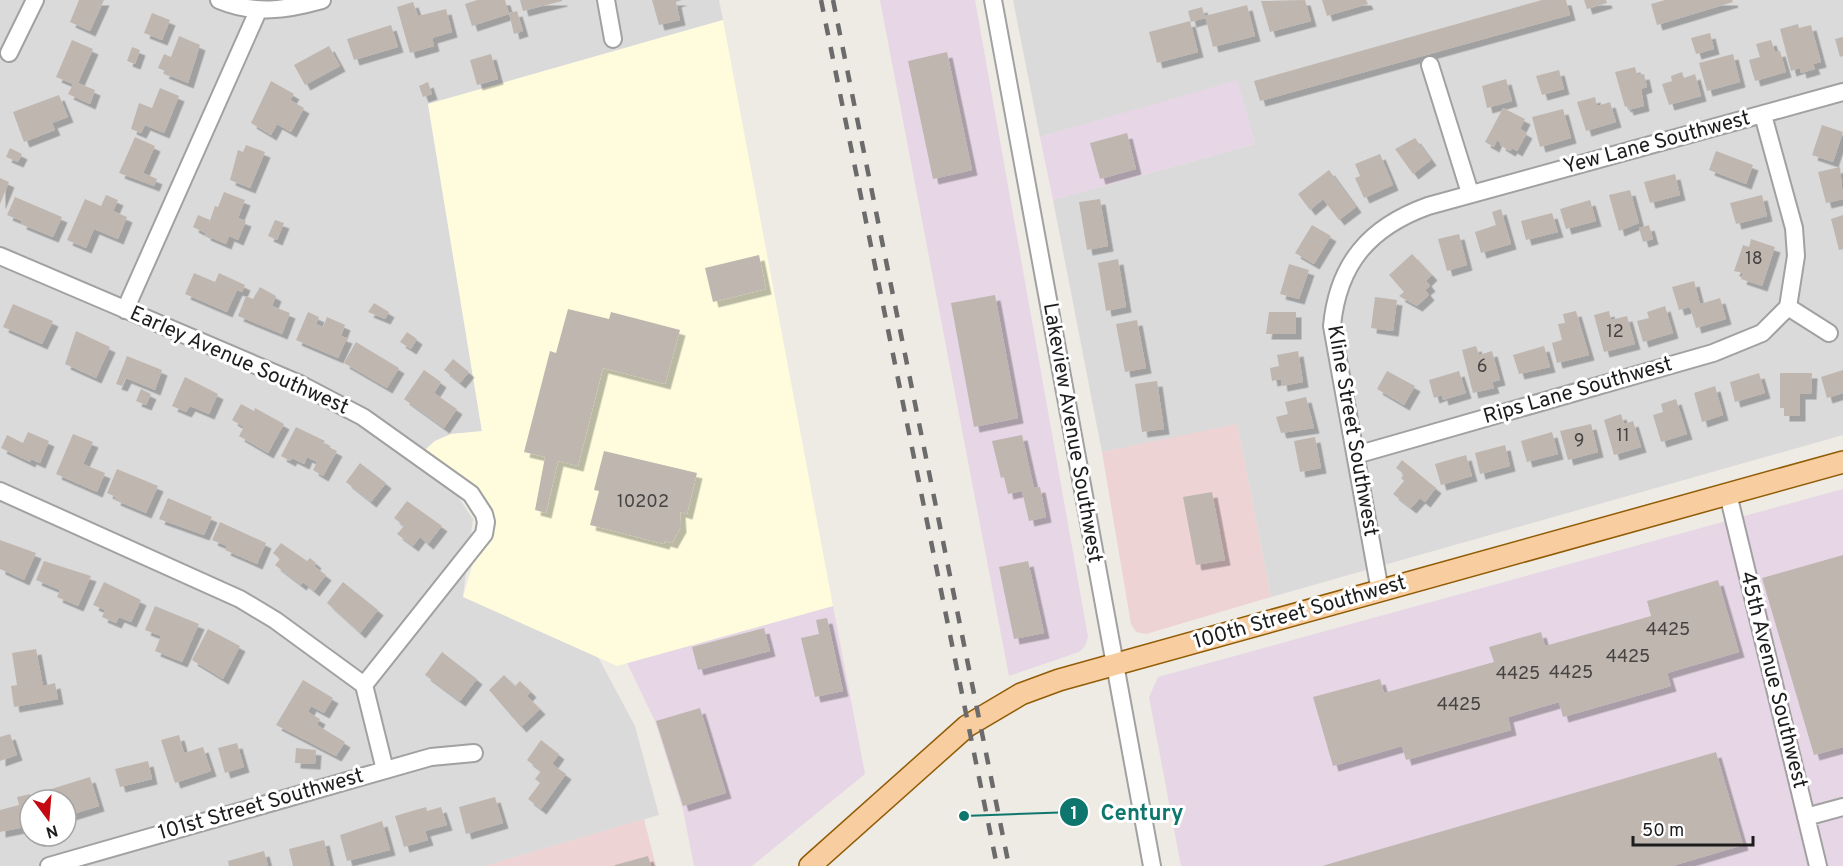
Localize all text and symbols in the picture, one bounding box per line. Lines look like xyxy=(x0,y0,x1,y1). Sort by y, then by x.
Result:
street label: Yew Lane Southwest xyxy=(1561,105,1753,181)
house number: 18 xyxy=(1745,248,1763,271)
street label: Earley Avenue Southwest xyxy=(125,300,353,422)
street label: Lakeview Avenue Southwest xyxy=(1036,301,1108,565)
house number: 12 xyxy=(1606,321,1624,344)
street label: Kline Street Southwest xyxy=(1320,323,1384,539)
street label: Rips Lane Southwest xyxy=(1480,351,1676,431)
house number: 6 xyxy=(1477,356,1487,379)
house number: 11 xyxy=(1616,425,1630,448)
house number: 9 xyxy=(1574,430,1584,453)
house number: 10202 xyxy=(617,491,669,514)
street label: 45th Avenue Southwest xyxy=(1733,569,1813,791)
street label: 100th Street Southwest xyxy=(1191,570,1409,656)
house number: 4425 xyxy=(1646,619,1690,642)
house number: 4425 xyxy=(1606,646,1650,669)
house number: 4425 xyxy=(1549,662,1593,685)
house number: 4425 xyxy=(1496,663,1540,686)
house number: 4425 xyxy=(1437,694,1481,717)
street label: 101st Street Southwest xyxy=(155,763,367,847)
north arrow xyxy=(18,788,78,848)
callout: Century xyxy=(1059,792,1196,832)
text: Century xyxy=(1101,801,1183,828)
text: 1 xyxy=(1070,803,1078,826)
scale bar xyxy=(1633,809,1753,847)
text: N xyxy=(43,819,60,842)
text: 50 m xyxy=(1642,820,1684,843)

